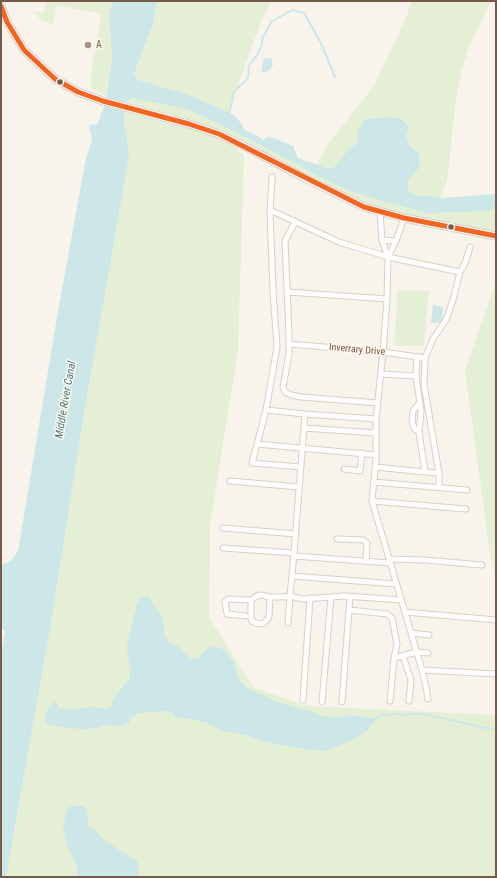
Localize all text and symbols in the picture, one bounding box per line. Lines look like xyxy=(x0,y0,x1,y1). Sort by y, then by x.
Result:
place label: A xyxy=(96,39,102,51)
marker: A xyxy=(83,40,93,50)
unlabelled marker xyxy=(55,77,65,87)
unlabelled marker xyxy=(446,222,456,232)
street label: Inverrary Drive xyxy=(328,342,386,358)
water label: Middle River Canal xyxy=(53,360,79,440)

